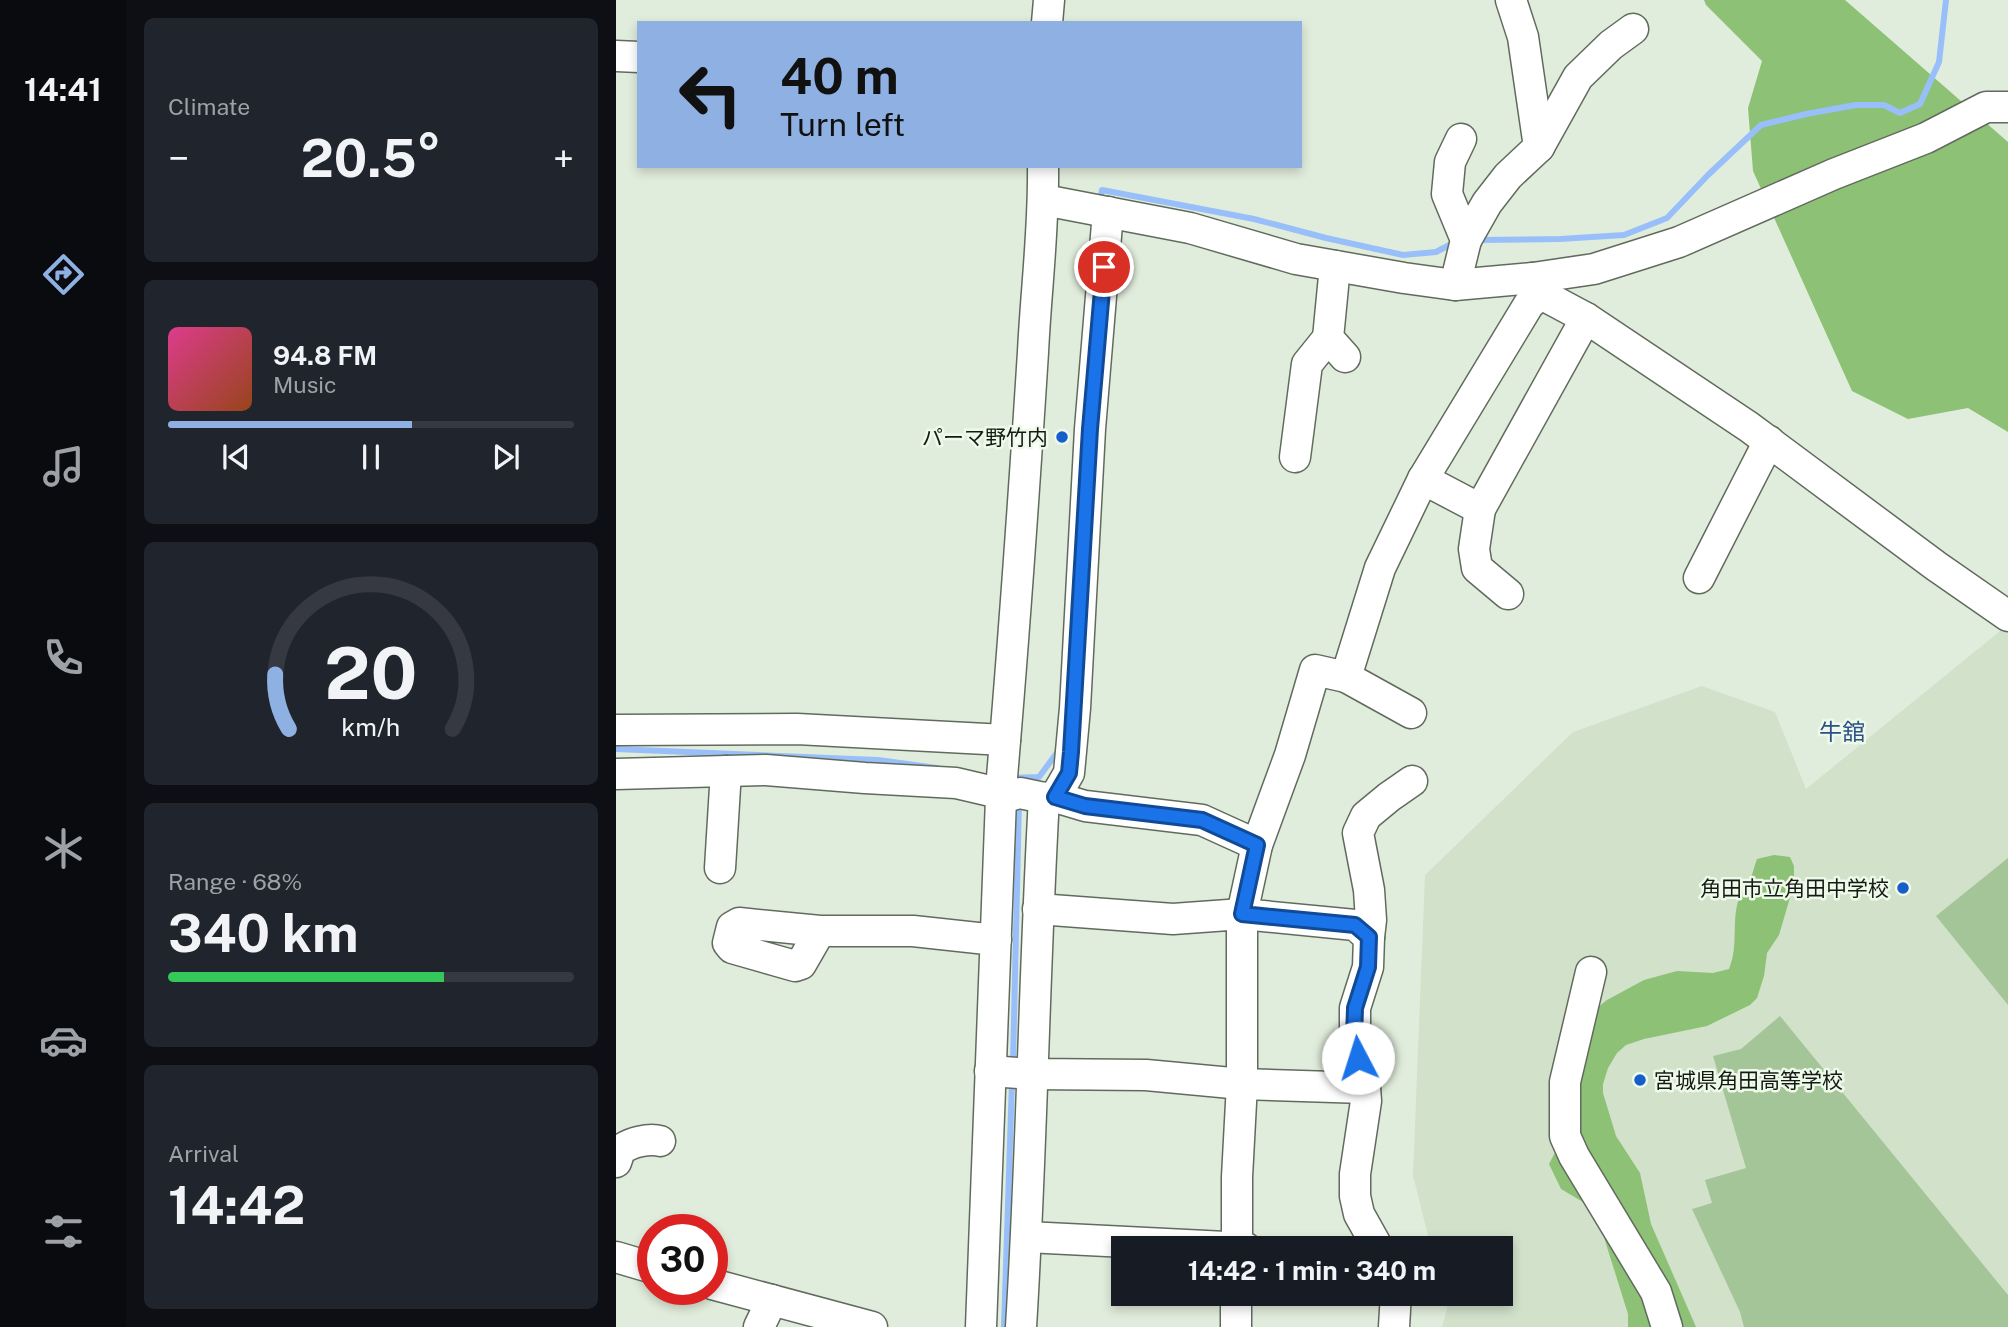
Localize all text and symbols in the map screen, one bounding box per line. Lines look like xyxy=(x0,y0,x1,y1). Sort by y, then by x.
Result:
text: 40 m xyxy=(780,47,899,105)
icon: left xyxy=(665,49,756,140)
text: 14:41 xyxy=(24,71,102,108)
text: Climate xyxy=(168,93,250,120)
text: Turn left xyxy=(780,106,905,143)
text: 20.5° xyxy=(301,128,441,189)
text: − xyxy=(168,136,189,181)
text: + xyxy=(553,136,574,181)
pin xyxy=(1074,237,1134,297)
icon: arrive xyxy=(1085,248,1123,286)
icon: directions xyxy=(39,250,88,299)
text: 94.8 FM xyxy=(273,340,377,371)
text: Music xyxy=(273,371,337,398)
place label: パーマ野竹内 xyxy=(922,425,1048,450)
marker: パーマ野竹内 xyxy=(1054,429,1070,445)
icon: previous xyxy=(217,438,255,476)
icon: pause xyxy=(352,438,390,476)
icon: next xyxy=(487,438,525,476)
icon: music xyxy=(39,442,88,491)
text: 20 xyxy=(324,631,418,716)
icon: phone xyxy=(39,633,88,682)
text: km/h xyxy=(342,712,400,742)
district label: 牛舘 xyxy=(1819,718,1865,745)
icon: climate xyxy=(39,824,88,873)
text: Range · 68% xyxy=(168,868,302,895)
place label: 角田市立角田中学校 xyxy=(1700,876,1889,901)
marker: 角田市立角田中学校 xyxy=(1895,880,1911,896)
text: 340 km xyxy=(168,903,358,964)
icon: car xyxy=(39,1016,88,1065)
position arrow xyxy=(1321,1021,1395,1095)
place label: 宮城県角田高等学校 xyxy=(1654,1068,1843,1093)
marker: 宮城県角田高等学校 xyxy=(1632,1072,1648,1088)
text: Arrival xyxy=(168,1140,239,1167)
text: 14:42 xyxy=(168,1175,305,1236)
icon: filters xyxy=(39,1207,88,1256)
speed limit sign: 30 xyxy=(637,1214,728,1305)
text: 14:42 · 1 min · 340 m xyxy=(1188,1255,1436,1286)

